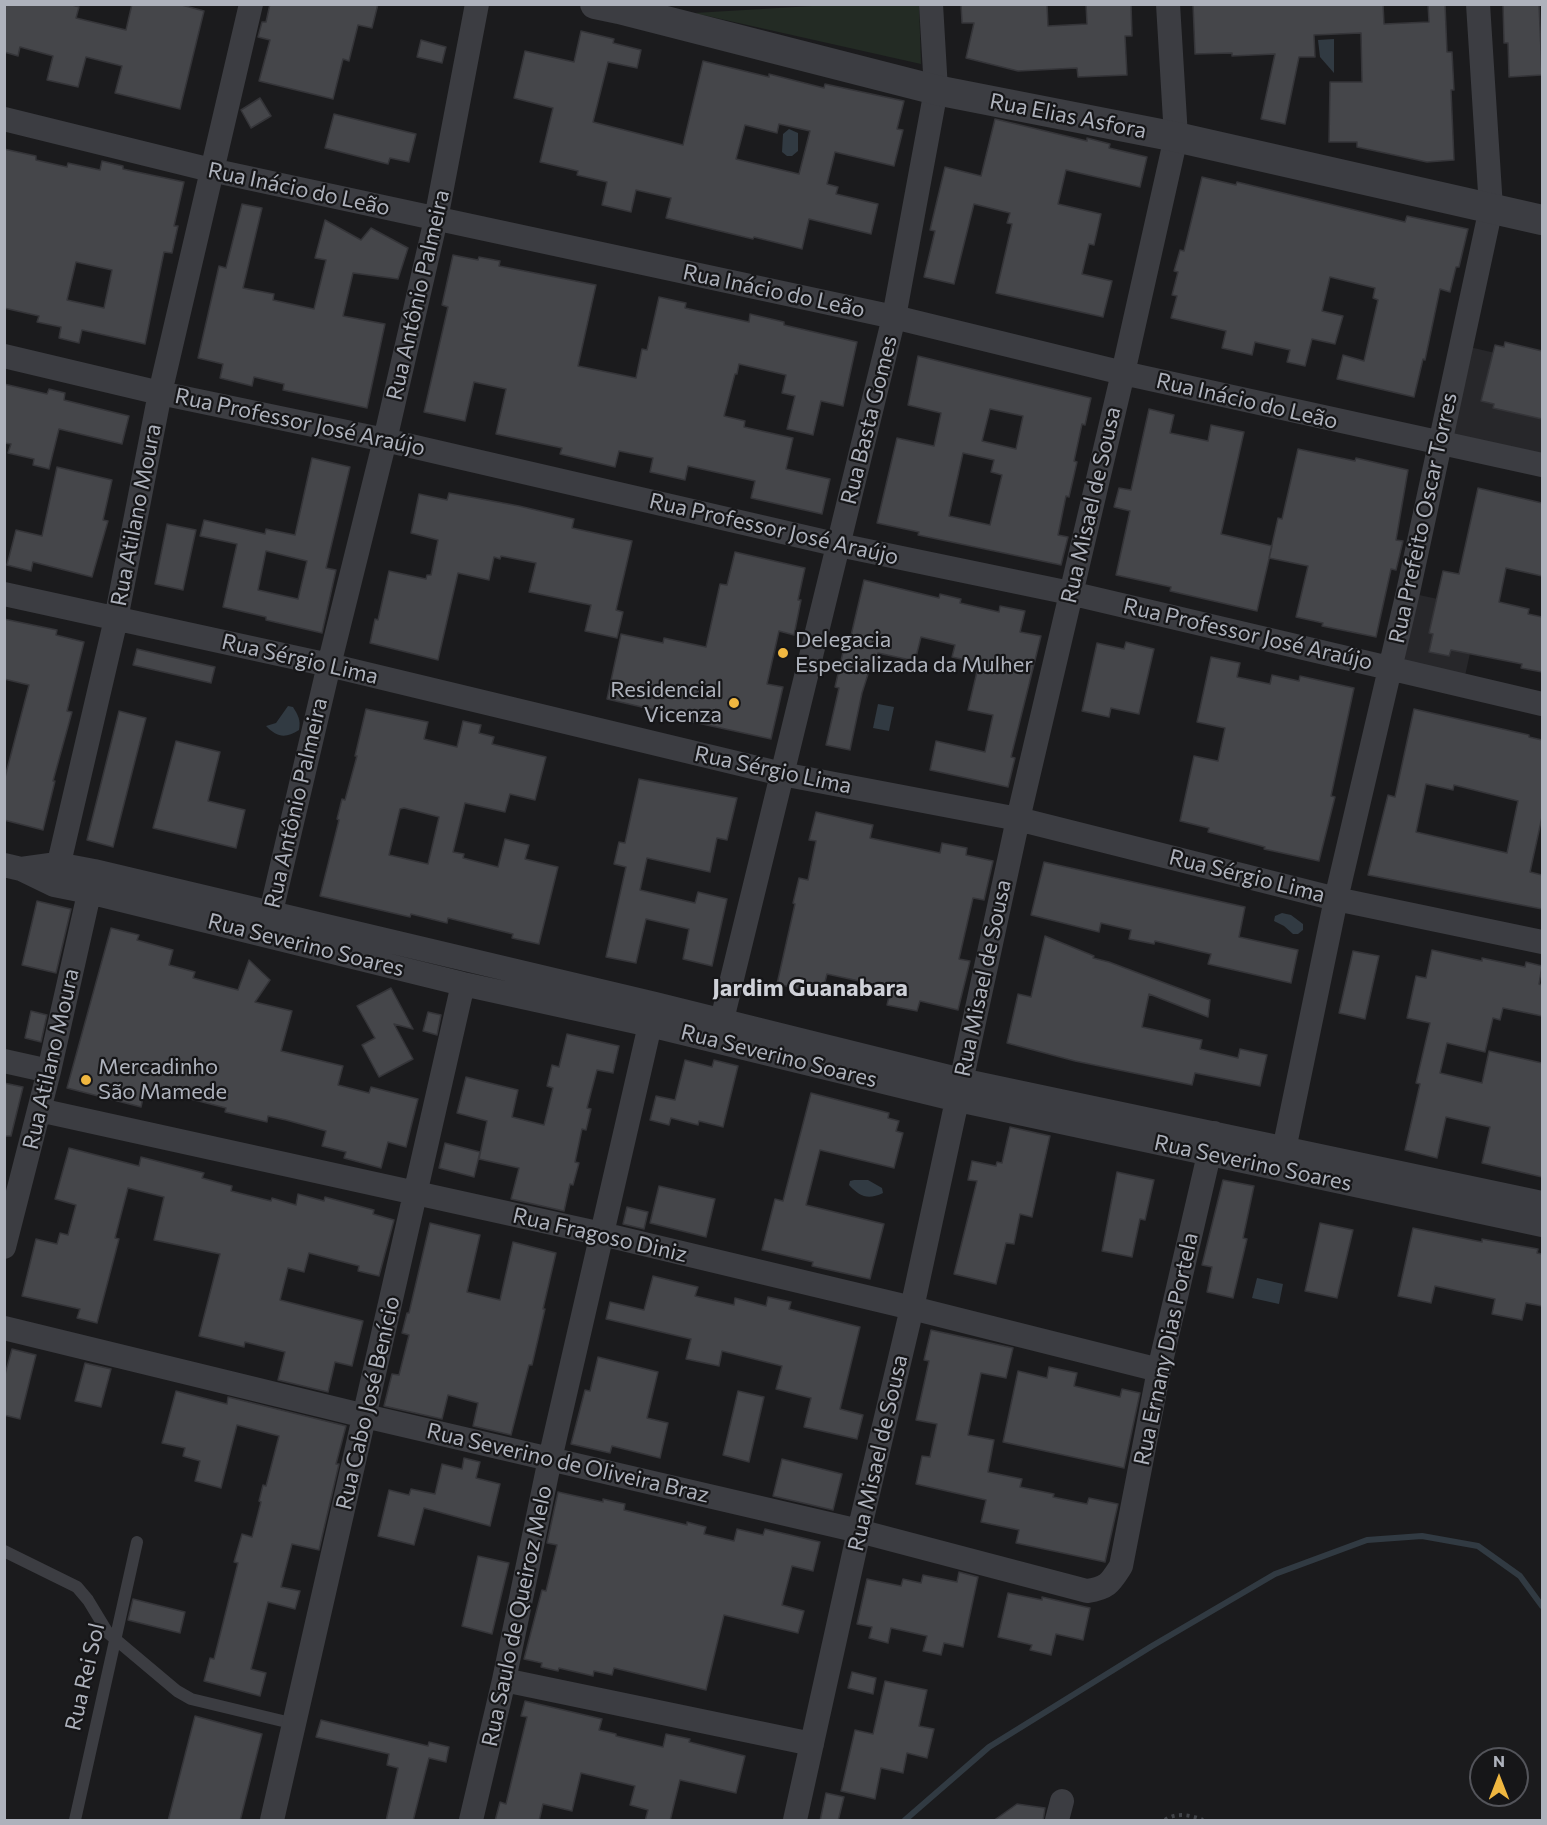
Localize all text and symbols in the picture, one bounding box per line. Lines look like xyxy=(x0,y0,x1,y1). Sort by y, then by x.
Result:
street label: Rua Elias Asfora xyxy=(987,88,1149,144)
street label: Rua Inácio do Leão xyxy=(206,157,392,221)
street label: Rua Antônio Palmeira xyxy=(381,187,455,403)
street label: Rua Inácio do Leão xyxy=(681,259,867,323)
street label: Rua Basta Gomes xyxy=(835,333,903,507)
street label: Rua Inácio do Leão xyxy=(1154,367,1340,435)
street label: Rua Professor José Araújo xyxy=(172,383,428,461)
street label: Rua Prefeito Oscar Torres xyxy=(1384,390,1462,646)
street label: Rua Misael de Sousa xyxy=(1056,404,1126,606)
street label: Rua Atilano Moura xyxy=(105,422,167,608)
street label: Rua Professor José Araújo xyxy=(647,487,901,571)
street label: Rua Professor José Araújo xyxy=(1121,592,1375,676)
place label: Delegacia Especializada da Mulher xyxy=(795,627,1033,678)
street label: Rua Sérgio Lima xyxy=(219,628,381,690)
marker: Delegacia Especializada da Mulher xyxy=(776,646,790,660)
place label: Residencial Vicenza xyxy=(610,677,722,728)
street label: Rua Antônio Palmeira xyxy=(259,695,333,911)
marker: Residencial Vicenza xyxy=(727,696,741,710)
street label: Rua Sérgio Lima xyxy=(692,740,854,800)
street label: Rua Sérgio Lima xyxy=(1166,844,1328,908)
street label: Rua Misael de Sousa xyxy=(949,877,1017,1079)
street label: Rua Severino Soares xyxy=(205,908,407,982)
street label: Rua Atilano Moura xyxy=(17,966,85,1152)
district label: Jardim Guanabara xyxy=(712,974,908,1002)
street label: Rua Severino Soares xyxy=(678,1019,880,1093)
place label: Mercadinho São Mamede xyxy=(98,1054,227,1106)
marker: Mercadinho São Mamede xyxy=(79,1073,93,1087)
street label: Rua Severino Soares xyxy=(1152,1129,1354,1197)
street label: Rua Fragoso Diniz xyxy=(510,1202,690,1268)
street label: Rua Ernany Dias Portela xyxy=(1128,1230,1204,1468)
street label: Rua Cabo José Benício xyxy=(331,1294,405,1512)
street label: Rua Misael de Sousa xyxy=(843,1352,913,1554)
street label: Rua Severino de Oliveira Braz xyxy=(424,1418,712,1508)
street label: Rua Saulo de Queiroz Melo xyxy=(476,1483,558,1749)
street label: Rua Rei Sol xyxy=(60,1621,110,1733)
north arrow xyxy=(1469,1747,1529,1807)
text: N xyxy=(1493,1751,1505,1770)

